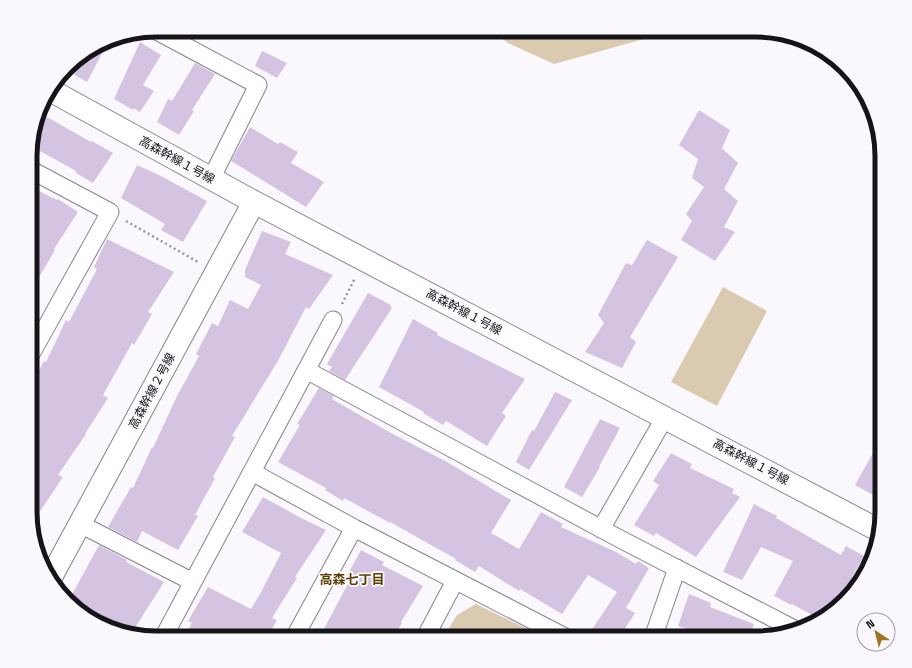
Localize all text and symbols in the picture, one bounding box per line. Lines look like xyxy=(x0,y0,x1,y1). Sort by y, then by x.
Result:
street label: 高森幹線１号線 xyxy=(136,133,218,187)
street label: 高森幹線１号線 xyxy=(423,285,505,339)
street label: 高森幹線２号線 xyxy=(125,350,179,432)
street label: 高森幹線１号線 xyxy=(710,435,792,489)
district label: 高森七丁目 xyxy=(319,571,385,588)
north arrow xyxy=(856,612,896,652)
text: N xyxy=(863,616,877,632)

